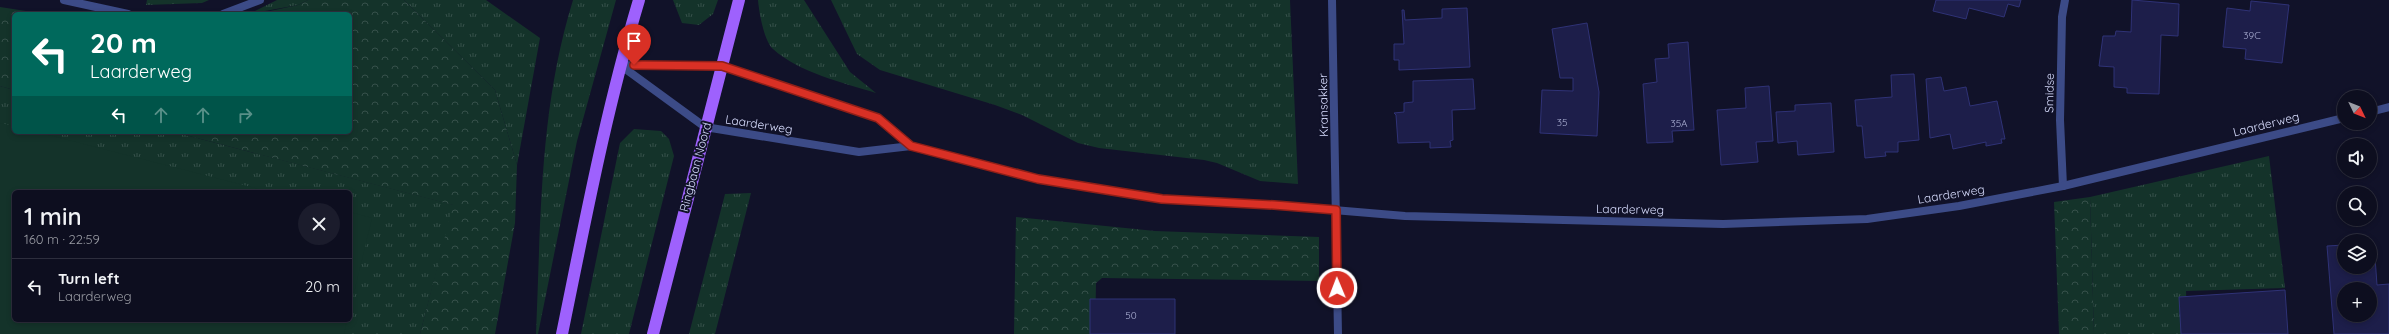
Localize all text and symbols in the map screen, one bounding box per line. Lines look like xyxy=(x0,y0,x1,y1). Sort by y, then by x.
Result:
pin xyxy=(617,24,651,65)
text: 20 m xyxy=(90,25,157,60)
icon: left xyxy=(24,28,76,80)
house number: 39C xyxy=(2243,29,2261,42)
icon: arrive xyxy=(623,30,645,52)
text: Laarderweg xyxy=(90,60,192,83)
street label: Kransakker xyxy=(1315,73,1331,137)
street label: Smidse xyxy=(2041,73,2057,113)
north arrow xyxy=(2337,90,2377,130)
map controls xyxy=(2337,90,2377,322)
icon: left xyxy=(108,104,130,126)
icon: ahead xyxy=(150,104,172,126)
icon: ahead xyxy=(192,104,214,126)
icon: right xyxy=(234,104,256,126)
street label: Laarderweg xyxy=(2231,109,2301,139)
street label: Laarderweg xyxy=(724,111,794,137)
house number: 35 xyxy=(1557,116,1567,129)
house number: 35A xyxy=(1670,117,1688,130)
street label: Ringbaan Noord xyxy=(676,121,714,213)
button: sound xyxy=(2337,138,2377,178)
street label: Laarderweg xyxy=(1916,181,1986,207)
button: search xyxy=(2337,186,2377,226)
text: 1 min xyxy=(24,201,82,231)
street label: Laarderweg xyxy=(1596,201,1664,217)
button: close xyxy=(298,203,340,245)
text: 160 m · 22:59 xyxy=(24,231,100,247)
button: layers xyxy=(2337,234,2377,274)
position arrow xyxy=(1316,267,1358,309)
text: Turn left xyxy=(58,269,120,288)
icon: left xyxy=(24,276,46,298)
text: 20 m xyxy=(305,277,340,296)
button: + xyxy=(2337,282,2377,322)
text: Laarderweg xyxy=(58,288,132,304)
house number: 50 xyxy=(1125,309,1137,322)

